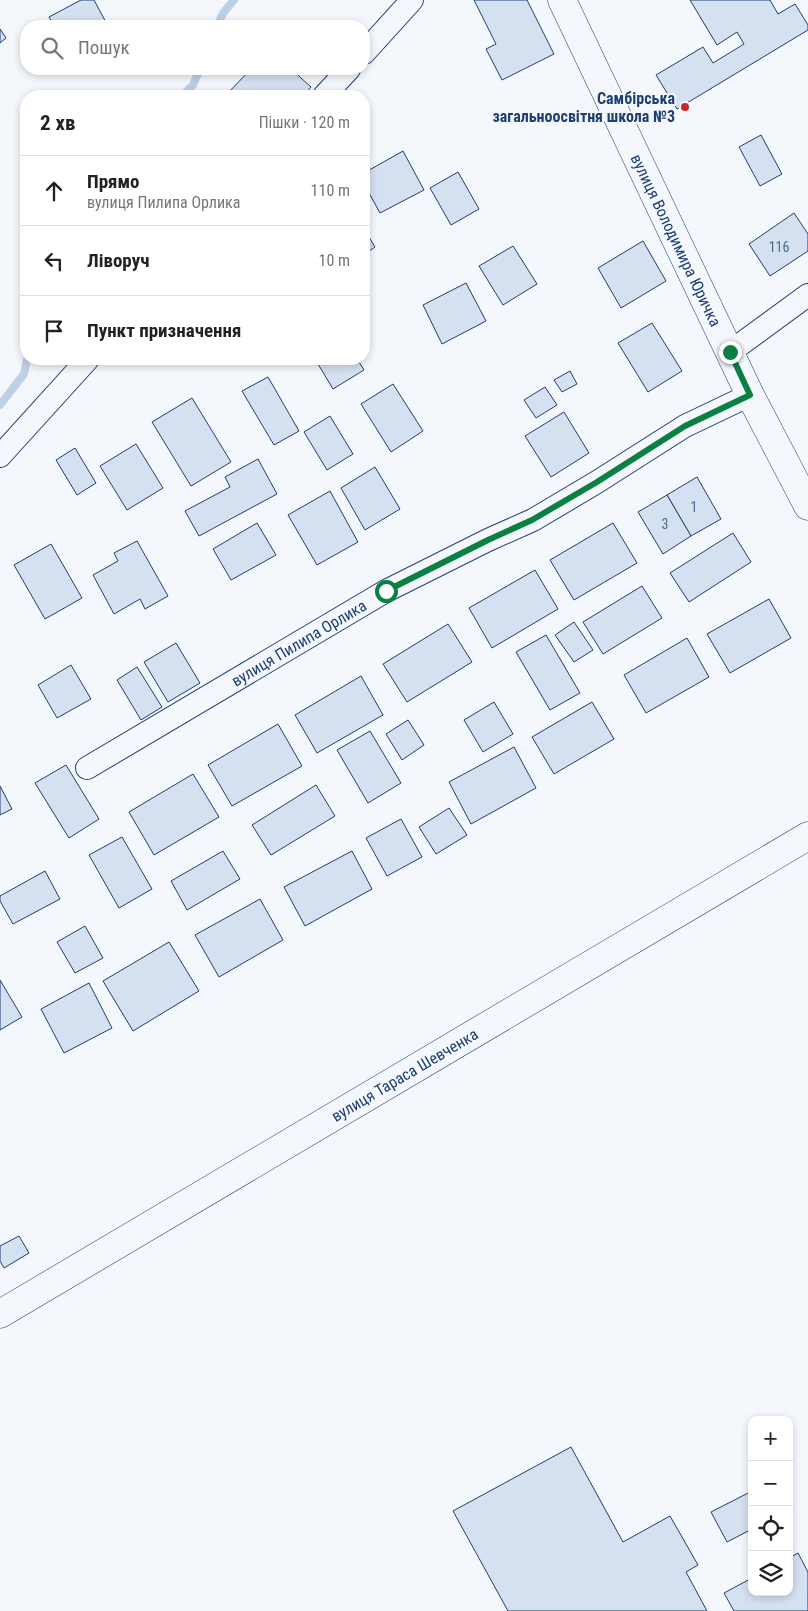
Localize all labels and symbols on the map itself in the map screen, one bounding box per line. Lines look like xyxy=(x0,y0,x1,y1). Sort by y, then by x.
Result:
place label: Самбірська загальноосвітня школа №3 xyxy=(492,89,675,126)
marker: Самбірська загальноосвітня школа №3 xyxy=(679,101,691,113)
street label: вулиця Володимира Юричка xyxy=(627,151,725,330)
house number: 116 xyxy=(769,239,789,255)
route end xyxy=(719,341,742,364)
house number: 1 xyxy=(691,499,697,515)
house number: 3 xyxy=(662,516,668,532)
route start xyxy=(375,580,398,603)
street label: вулиця Пилипа Орлика xyxy=(228,596,370,690)
street label: вулиця Тараса Шевченка xyxy=(328,1024,481,1126)

